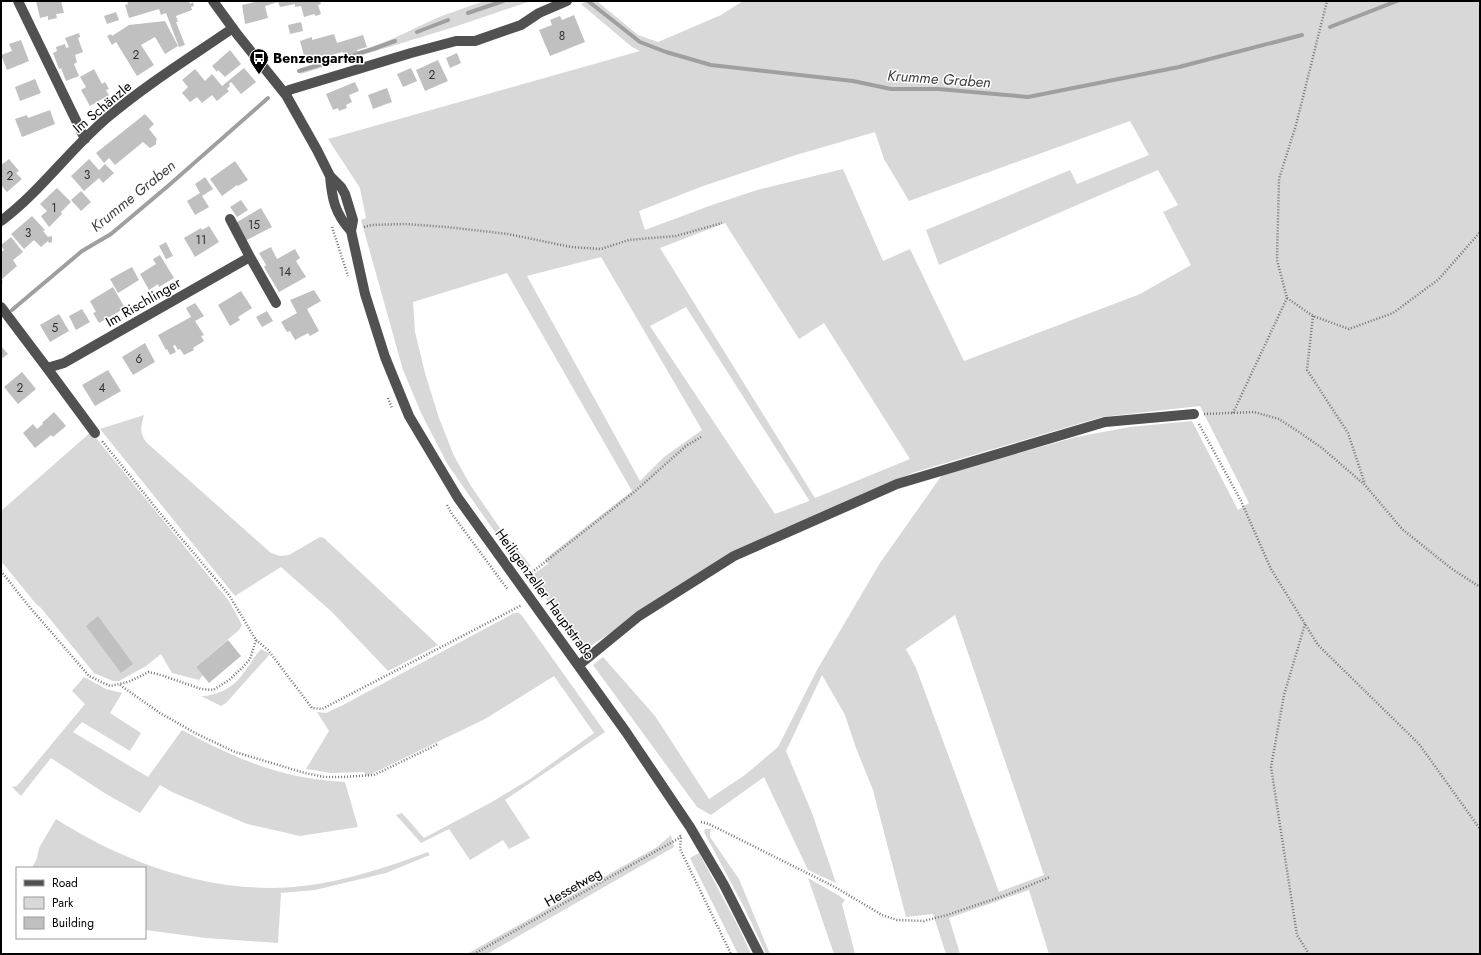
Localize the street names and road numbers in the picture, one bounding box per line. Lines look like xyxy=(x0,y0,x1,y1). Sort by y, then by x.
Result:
street label: Im Schänzle xyxy=(68,76,136,138)
street label: Im Rischlinger xyxy=(102,272,185,332)
street label: Heiligenzeller Hauptstraße xyxy=(491,524,599,664)
street label: Hessetweg xyxy=(540,862,606,912)

